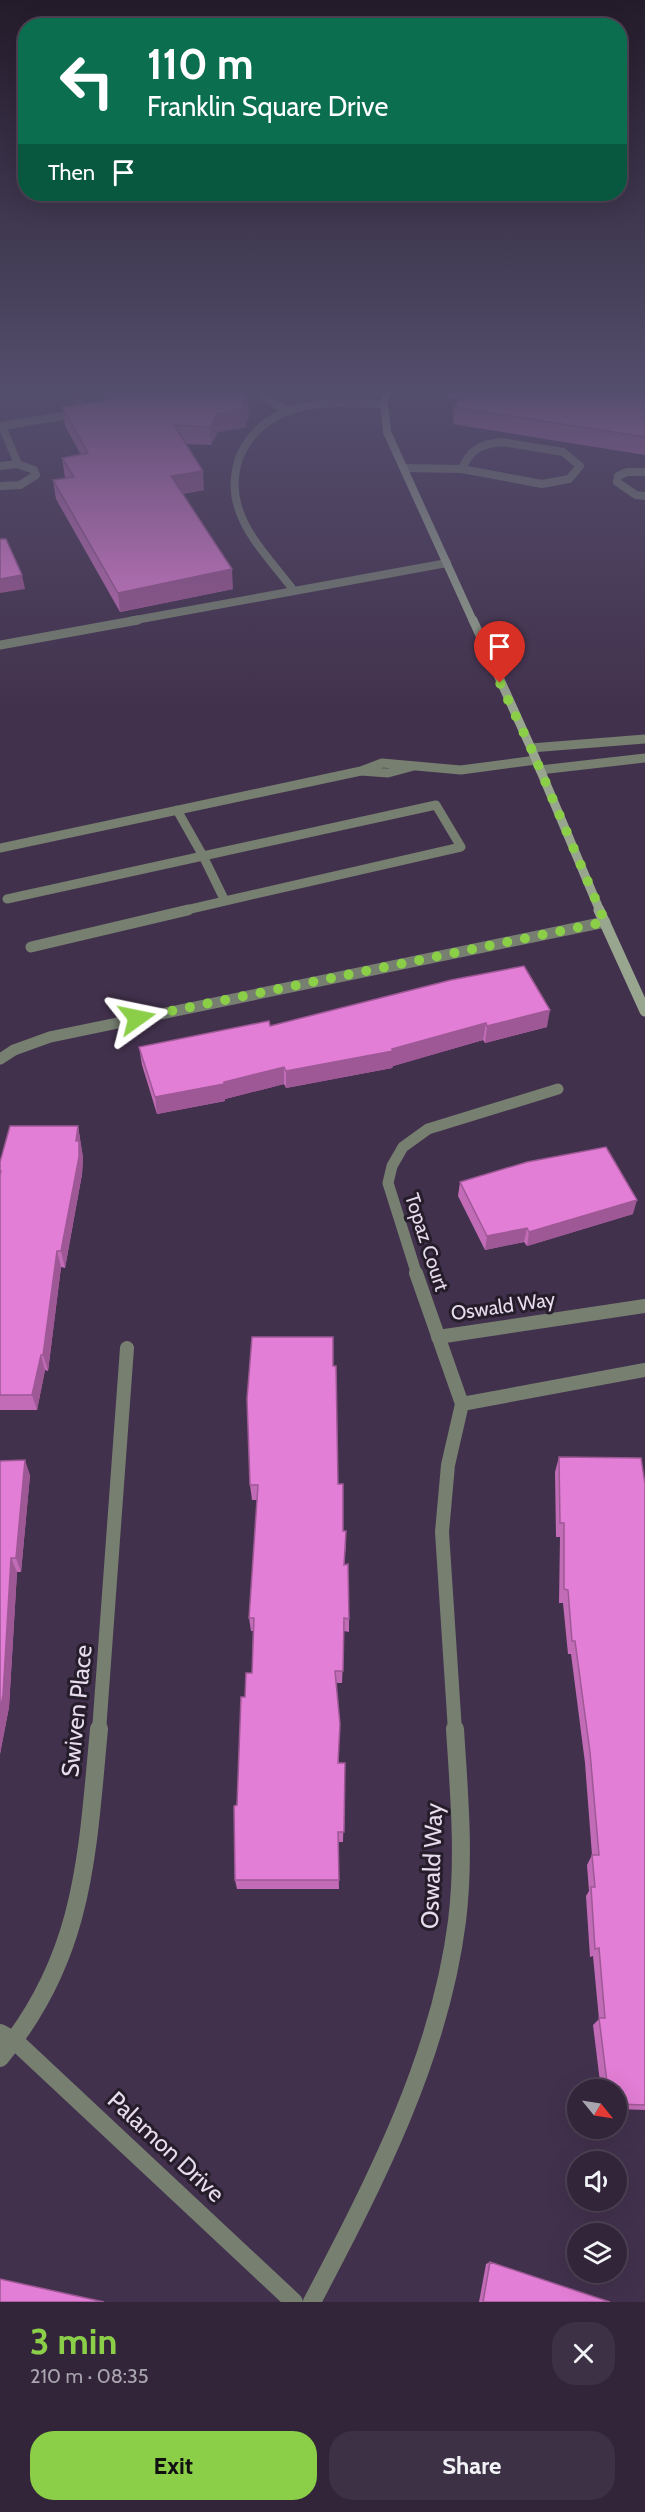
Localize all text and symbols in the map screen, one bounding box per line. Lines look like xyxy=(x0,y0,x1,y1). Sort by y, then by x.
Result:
text: 110 m xyxy=(147,38,254,90)
icon: left xyxy=(48,42,126,120)
text: Franklin Square Drive xyxy=(147,90,388,123)
icon: arrive xyxy=(107,156,140,189)
text: Then xyxy=(48,159,95,186)
pin xyxy=(474,621,525,683)
icon: arrive xyxy=(483,630,516,663)
position arrow xyxy=(105,986,169,1050)
street label: Topaz Court xyxy=(400,1190,454,1294)
street label: Oswald Way xyxy=(449,1287,557,1325)
street label: Swiven Place xyxy=(55,1643,98,1778)
street label: Oswald Way xyxy=(415,1802,448,1930)
north arrow xyxy=(567,2079,627,2139)
map controls xyxy=(567,2079,627,2283)
street label: Palamon Drive xyxy=(102,2085,231,2208)
button: sound xyxy=(567,2151,627,2211)
button: layers xyxy=(567,2223,627,2283)
text: 3 min xyxy=(30,2319,117,2363)
button: close xyxy=(552,2322,615,2385)
text: 210 m · 08:35 xyxy=(30,2364,149,2388)
button: Exit xyxy=(30,2431,317,2500)
button: Share xyxy=(329,2431,615,2500)

